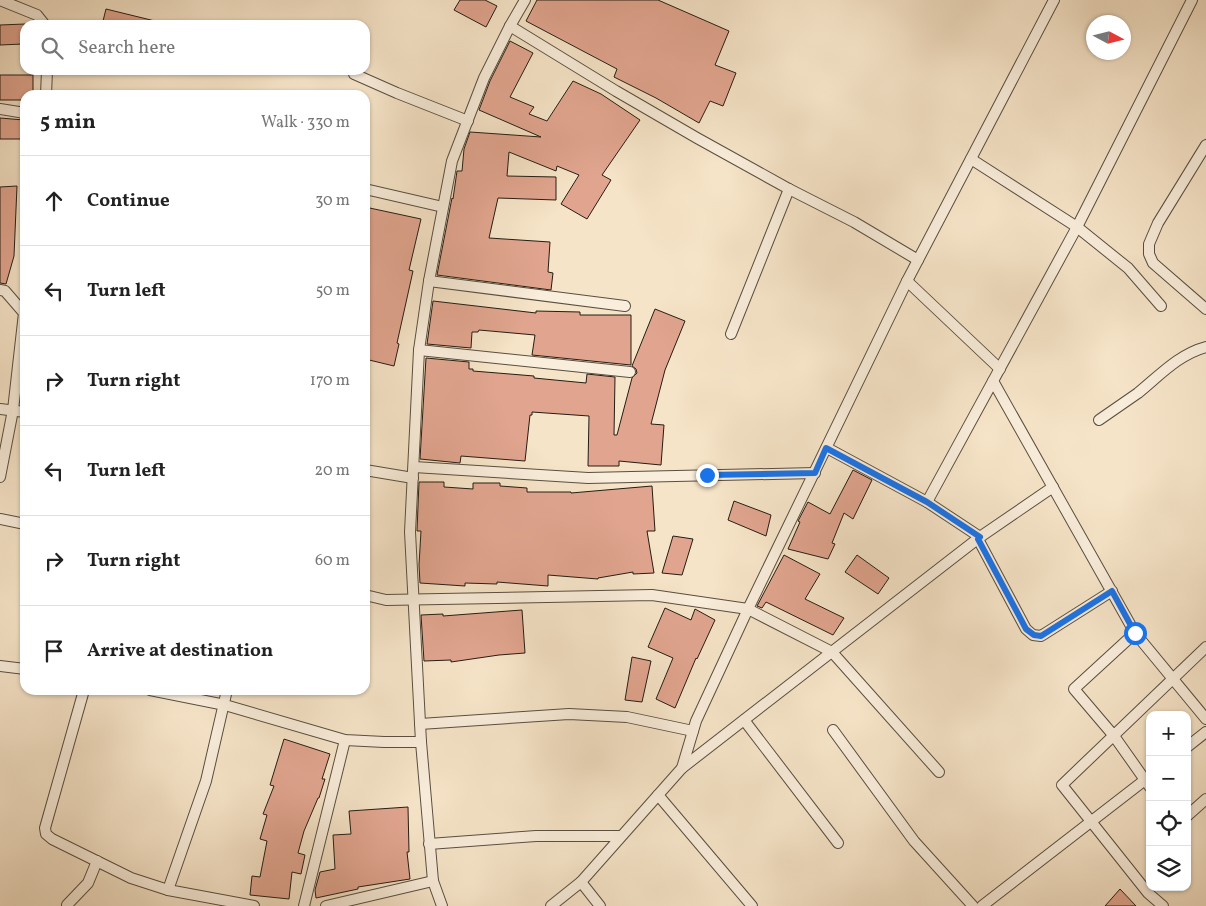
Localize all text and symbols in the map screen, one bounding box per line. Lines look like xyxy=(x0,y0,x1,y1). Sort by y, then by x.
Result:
north arrow xyxy=(1086,15,1131,60)
search box xyxy=(20,20,370,75)
icon: search xyxy=(38,34,66,62)
text: Search here xyxy=(78,35,175,61)
text: 5 min xyxy=(40,108,96,137)
text: Walk · 330 m xyxy=(261,112,350,134)
icon: ahead xyxy=(40,187,68,215)
text: Continue xyxy=(87,188,170,214)
text: 30 m xyxy=(315,190,350,212)
icon: left xyxy=(40,277,68,305)
text: Turn left xyxy=(87,278,166,304)
text: 50 m xyxy=(316,280,350,302)
icon: right xyxy=(40,367,68,395)
text: Turn right xyxy=(87,368,180,394)
text: 170 m xyxy=(310,370,350,392)
icon: left xyxy=(40,457,68,485)
text: Turn left xyxy=(87,458,166,484)
text: 20 m xyxy=(315,460,350,482)
route end xyxy=(696,464,719,487)
icon: right xyxy=(40,547,68,575)
text: Turn right xyxy=(87,548,180,574)
text: 60 m xyxy=(315,550,350,572)
route start xyxy=(1124,622,1147,645)
icon: arrive xyxy=(40,637,68,665)
text: Arrive at destination xyxy=(87,638,273,664)
map controls xyxy=(1146,711,1191,891)
button: + xyxy=(1146,711,1191,756)
button: − xyxy=(1146,756,1191,801)
button: locate xyxy=(1146,801,1191,846)
button: layers xyxy=(1146,846,1191,891)

